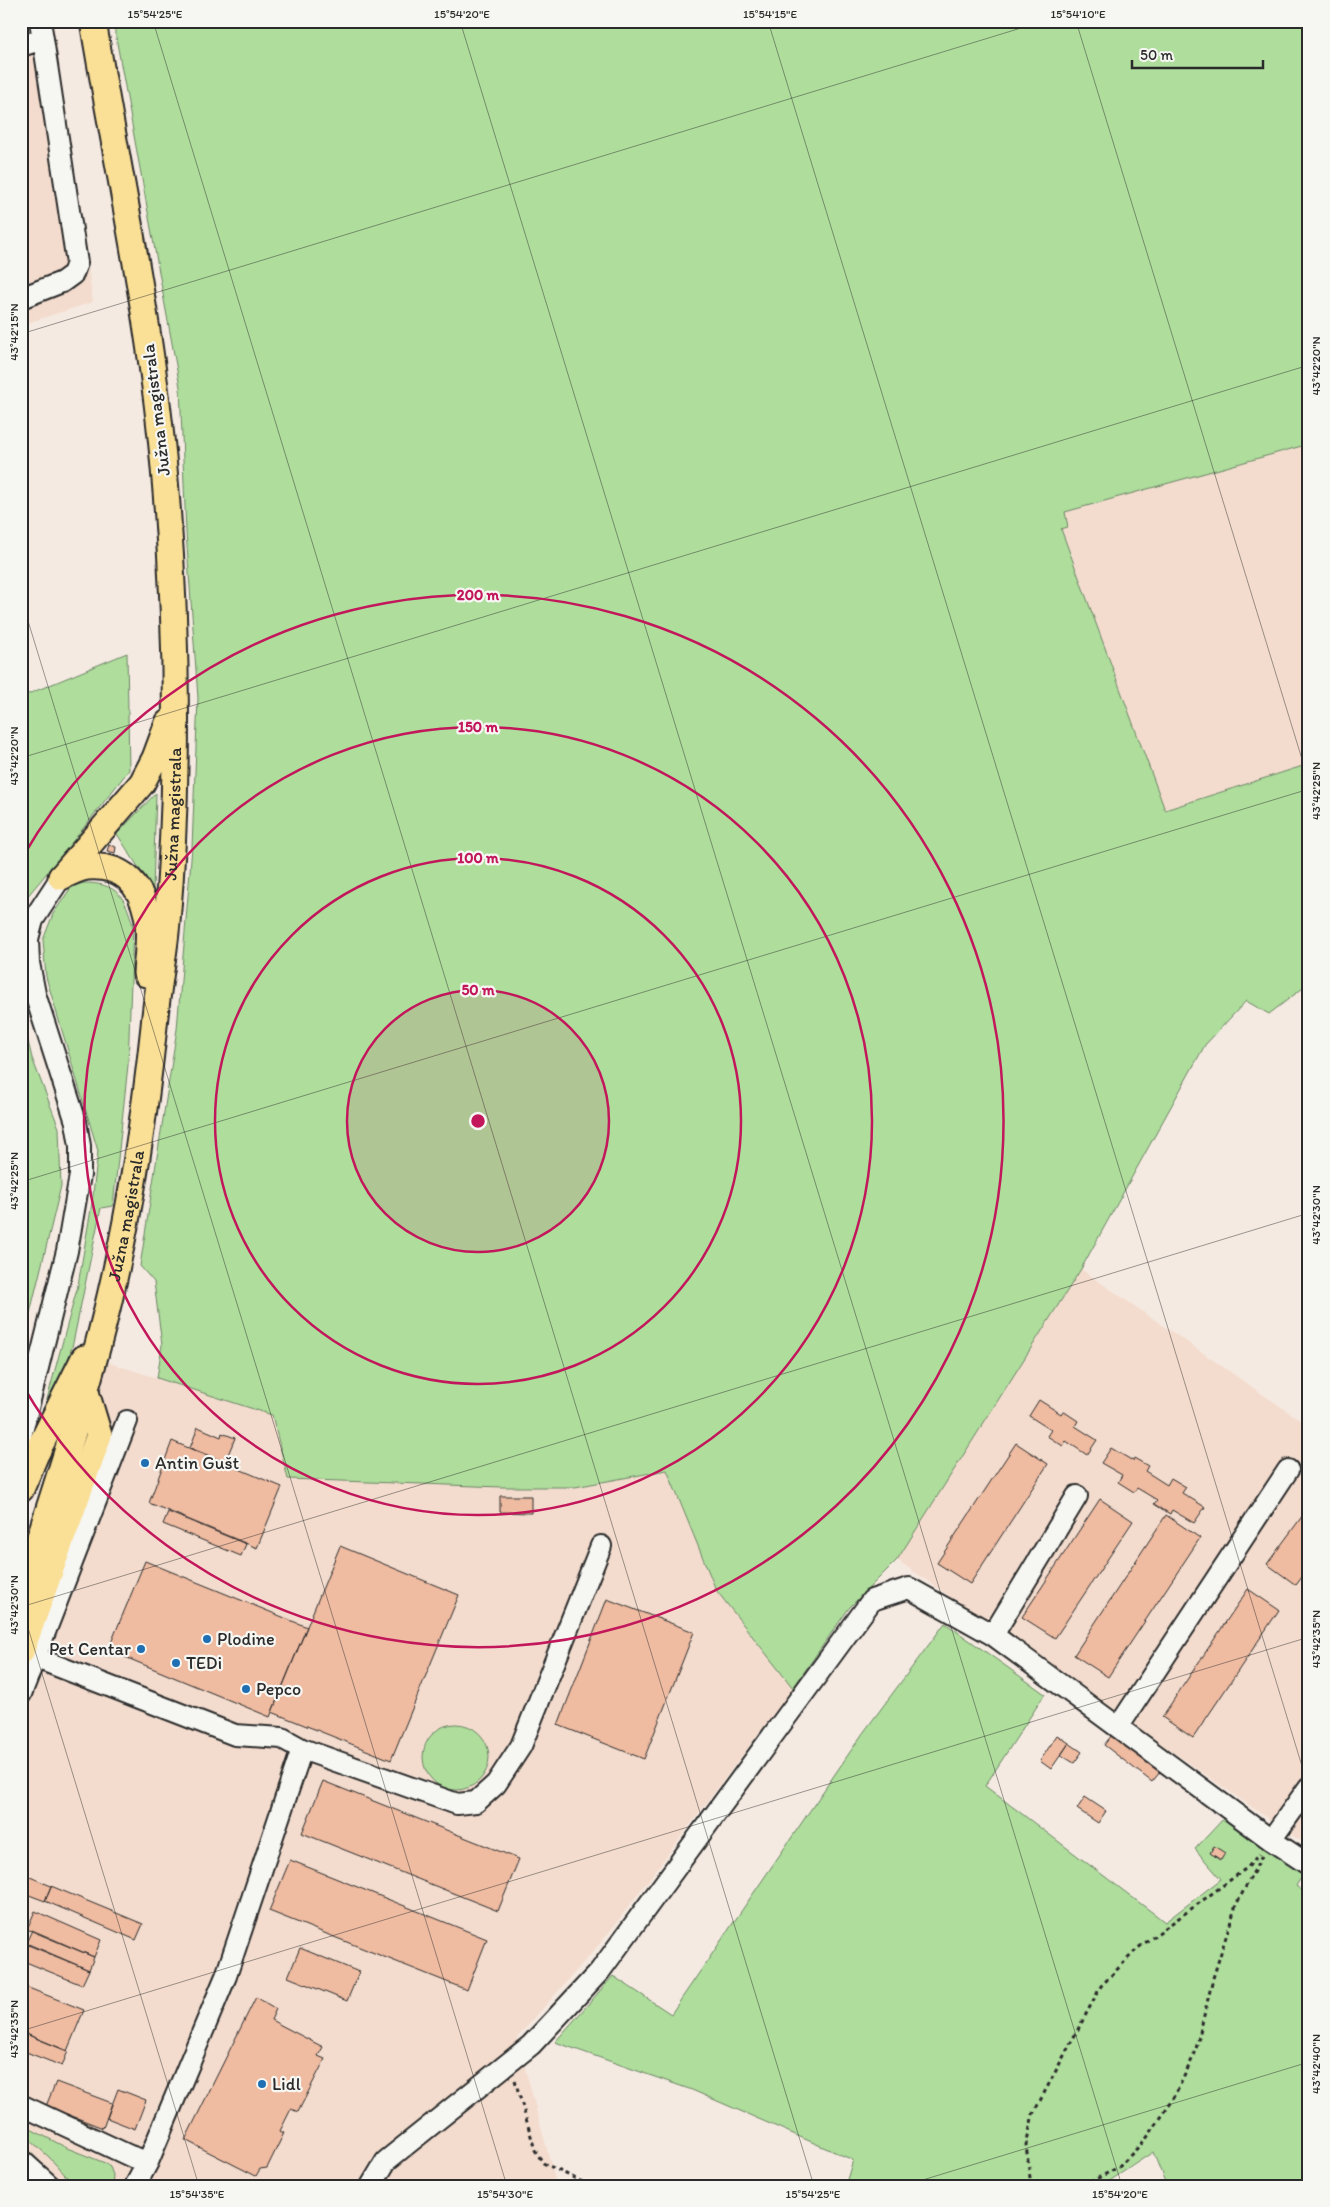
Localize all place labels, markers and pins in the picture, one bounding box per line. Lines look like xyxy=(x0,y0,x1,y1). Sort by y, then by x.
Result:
centre of rings xyxy=(469,1112,487,1130)
place label: Antin Gušt xyxy=(155,1452,240,1474)
marker: Antin Gušt xyxy=(139,1457,151,1469)
place label: Plodine xyxy=(217,1628,275,1650)
marker: Plodine xyxy=(201,1633,213,1645)
place label: Pet Centar xyxy=(49,1638,132,1660)
marker: Pet Centar xyxy=(135,1643,147,1655)
place label: TEDi xyxy=(186,1652,222,1674)
marker: TEDi xyxy=(170,1657,182,1669)
place label: Pepco xyxy=(256,1678,301,1700)
marker: Pepco xyxy=(240,1683,252,1695)
place label: Lidl xyxy=(272,2073,301,2095)
marker: Lidl xyxy=(256,2078,268,2090)

